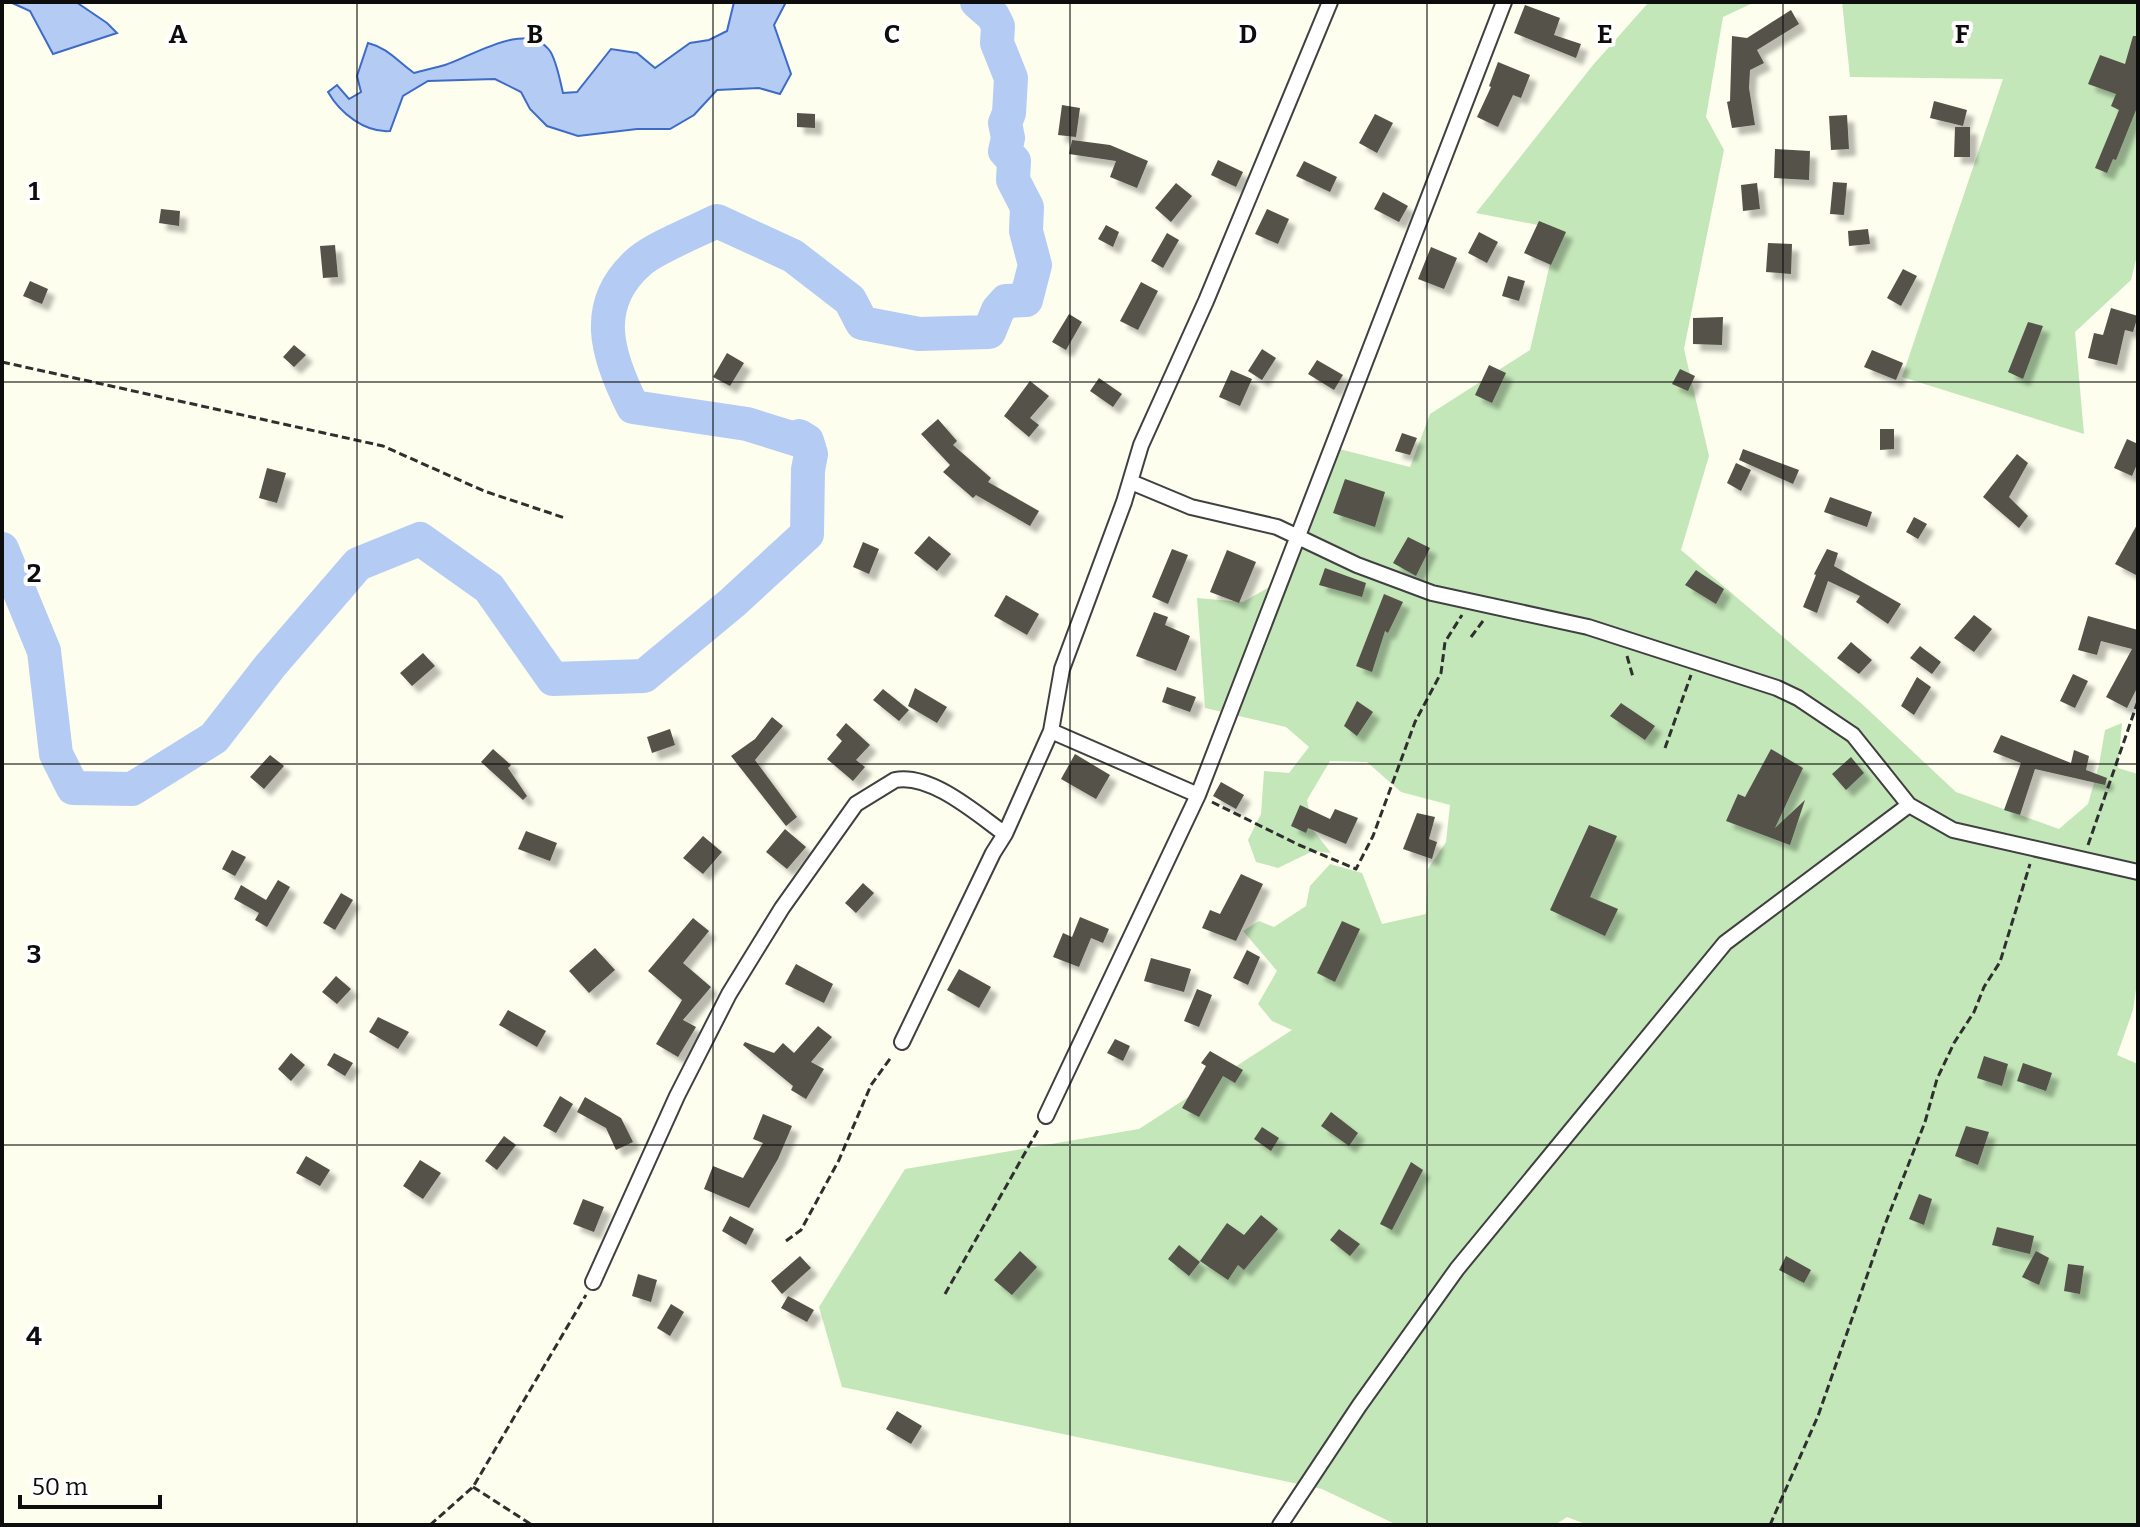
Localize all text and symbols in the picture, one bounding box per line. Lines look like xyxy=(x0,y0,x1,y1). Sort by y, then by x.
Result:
text: A xyxy=(169,19,188,50)
text: B xyxy=(527,19,543,50)
text: C xyxy=(884,19,900,50)
text: D xyxy=(1239,19,1257,50)
text: E xyxy=(1597,19,1613,50)
text: F xyxy=(1955,19,1970,50)
text: 1 xyxy=(28,176,40,207)
text: 2 xyxy=(27,558,41,589)
text: 3 xyxy=(27,939,41,970)
text: 4 xyxy=(26,1321,42,1352)
scale bar xyxy=(20,1459,160,1509)
text: 50 m xyxy=(32,1473,88,1501)

